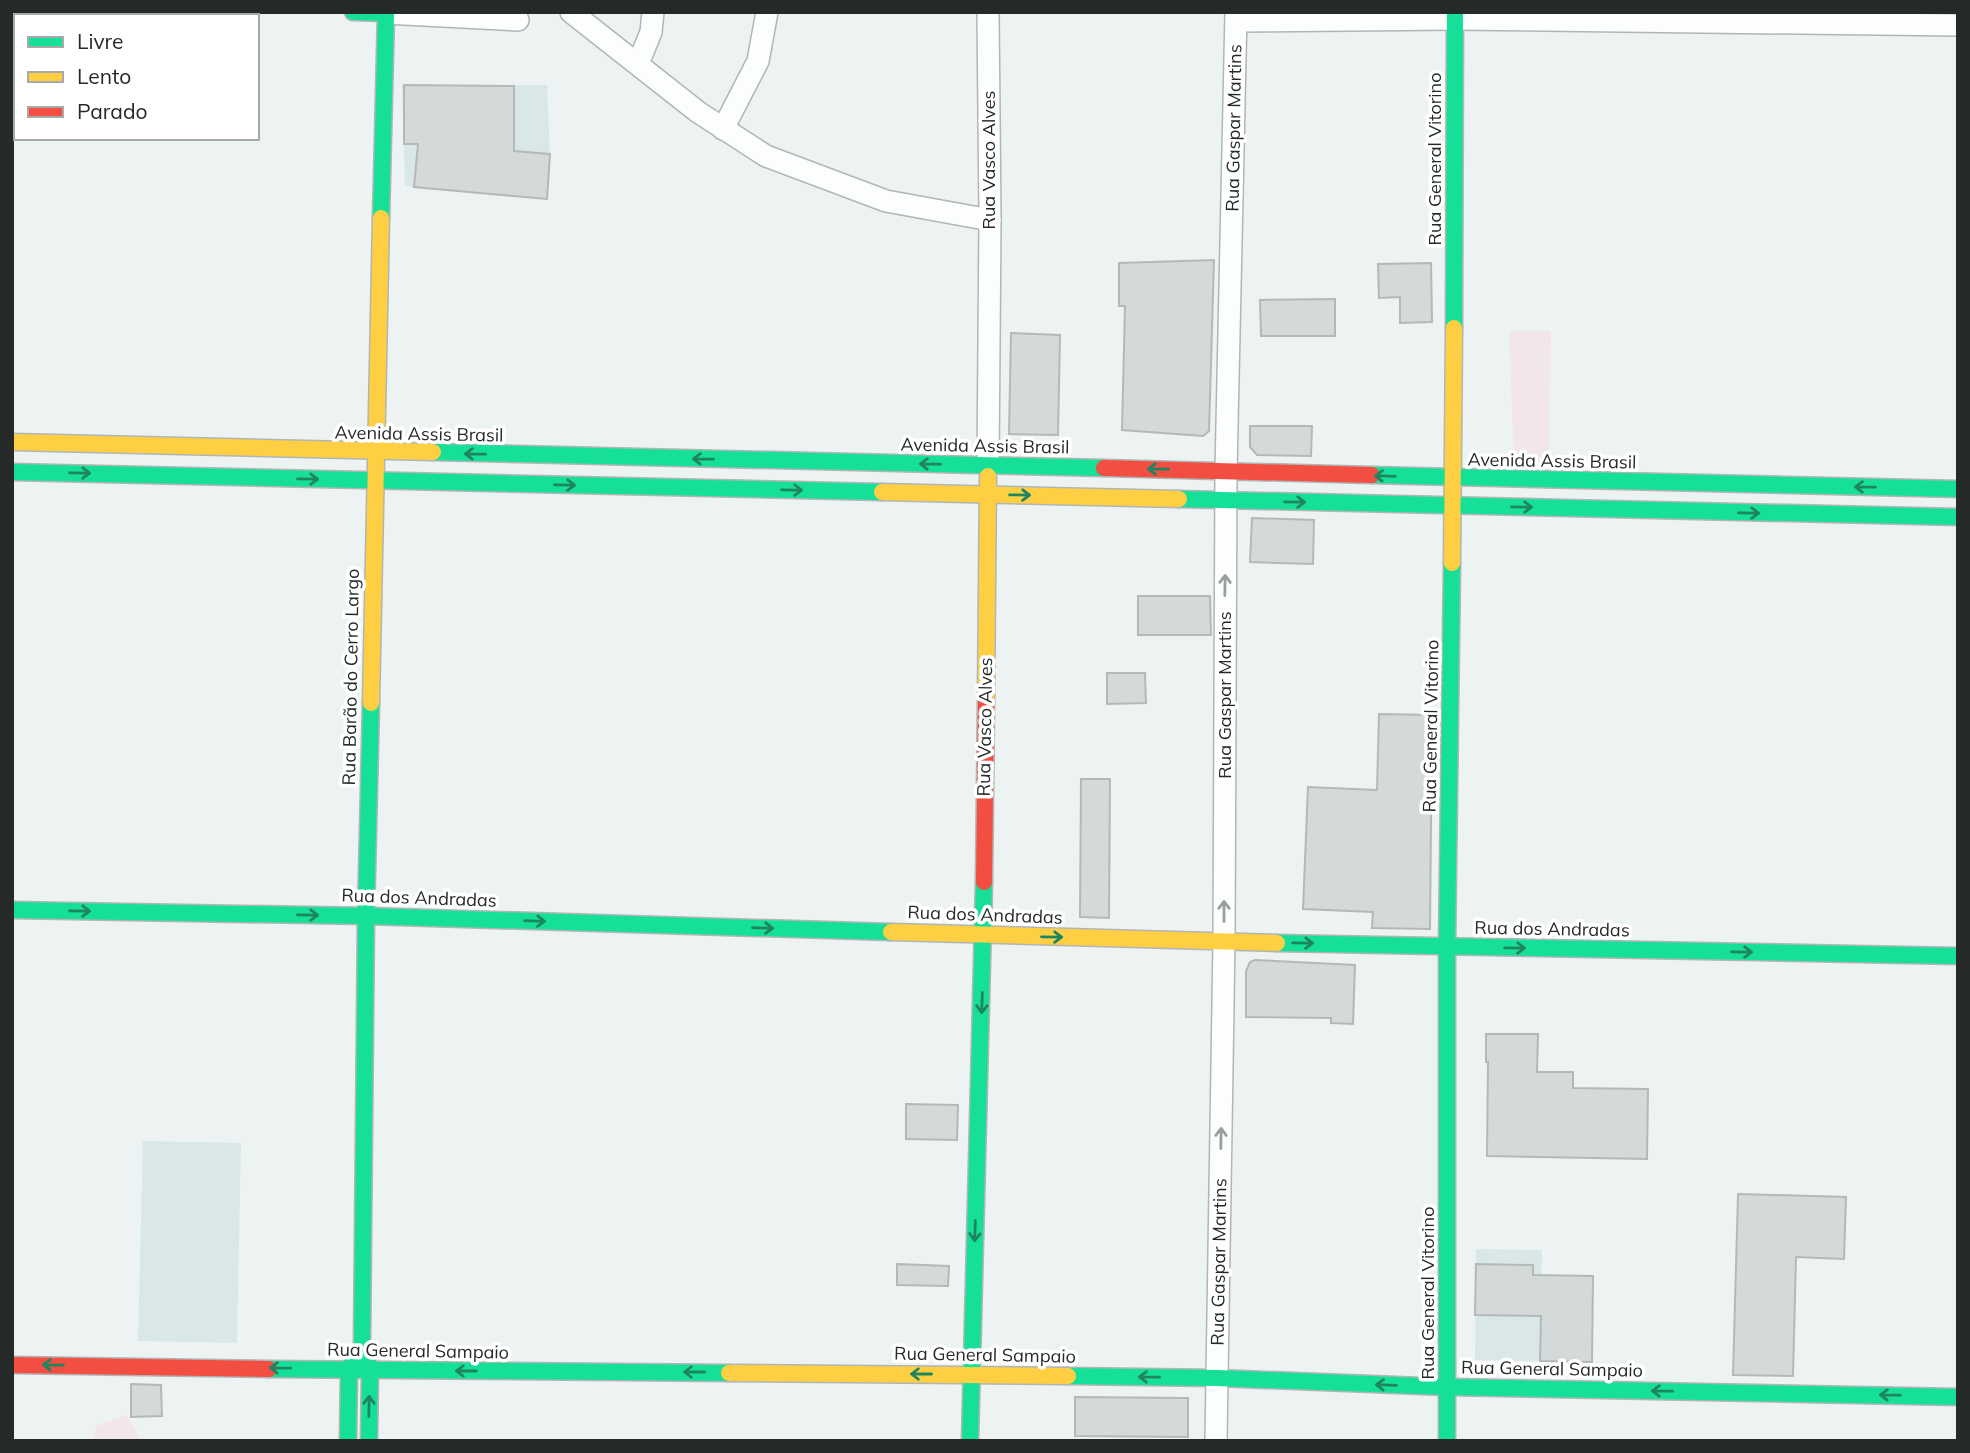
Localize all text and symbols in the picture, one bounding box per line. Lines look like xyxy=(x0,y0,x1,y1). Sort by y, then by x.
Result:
legend xyxy=(14,14,259,140)
text: Livre xyxy=(77,28,124,54)
street label: Rua Gaspar Martins xyxy=(1221,44,1246,212)
text: Lento xyxy=(77,63,131,89)
street label: Rua General Vitorino xyxy=(1423,73,1446,245)
street label: Rua Vasco Alves xyxy=(977,90,1000,229)
text: Parado xyxy=(77,98,147,124)
street label: Avenida Assis Brasil xyxy=(334,421,504,446)
street label: Avenida Assis Brasil xyxy=(900,433,1070,458)
one-way arrow xyxy=(464,447,487,461)
street label: Avenida Assis Brasil xyxy=(1467,448,1637,473)
one-way arrow xyxy=(692,452,715,466)
one-way arrow xyxy=(919,457,942,470)
one-way arrow xyxy=(1147,463,1170,476)
one-way arrow xyxy=(69,467,92,480)
one-way arrow xyxy=(1374,469,1397,482)
one-way arrow xyxy=(296,472,319,486)
one-way arrow xyxy=(553,478,576,491)
one-way arrow xyxy=(1854,480,1877,494)
one-way arrow xyxy=(781,483,804,497)
one-way arrow xyxy=(1008,489,1031,502)
one-way arrow xyxy=(1283,495,1306,508)
one-way arrow xyxy=(1510,500,1533,514)
one-way arrow xyxy=(1738,506,1761,519)
street label: Rua Barão do Cerro Largo xyxy=(337,568,364,786)
one-way arrow xyxy=(1218,574,1232,597)
street label: Rua Gaspar Martins xyxy=(1213,611,1236,779)
street label: Rua General Vitorino xyxy=(1417,639,1444,813)
street label: Rua Vasco Alves xyxy=(972,657,997,797)
street label: Rua dos Andradas xyxy=(341,883,497,912)
street label: Rua dos Andradas xyxy=(907,900,1063,929)
one-way arrow xyxy=(1217,900,1231,923)
one-way arrow xyxy=(69,904,92,918)
one-way arrow xyxy=(296,908,319,922)
one-way arrow xyxy=(524,914,547,928)
street label: Rua dos Andradas xyxy=(1474,916,1630,941)
one-way arrow xyxy=(751,921,774,935)
one-way arrow xyxy=(1040,930,1063,943)
one-way arrow xyxy=(1292,936,1315,950)
one-way arrow xyxy=(1503,941,1526,955)
one-way arrow xyxy=(1731,945,1754,959)
one-way arrow xyxy=(975,991,988,1014)
one-way arrow xyxy=(1214,1127,1228,1150)
street label: Rua Gaspar Martins xyxy=(1206,1178,1231,1346)
street label: Rua General Vitorino xyxy=(1416,1207,1439,1379)
one-way arrow xyxy=(969,1219,982,1242)
street label: Rua General Sampaio xyxy=(327,1337,509,1364)
street label: Rua General Sampaio xyxy=(894,1341,1076,1368)
street label: Rua General Sampaio xyxy=(1461,1355,1643,1382)
one-way arrow xyxy=(42,1359,65,1372)
one-way arrow xyxy=(269,1362,292,1375)
one-way arrow xyxy=(455,1364,478,1378)
one-way arrow xyxy=(682,1366,705,1379)
one-way arrow xyxy=(910,1367,933,1381)
one-way arrow xyxy=(1137,1370,1160,1384)
one-way arrow xyxy=(1374,1378,1397,1391)
one-way arrow xyxy=(1651,1384,1674,1397)
one-way arrow xyxy=(1878,1388,1901,1402)
one-way arrow xyxy=(363,1395,376,1418)

